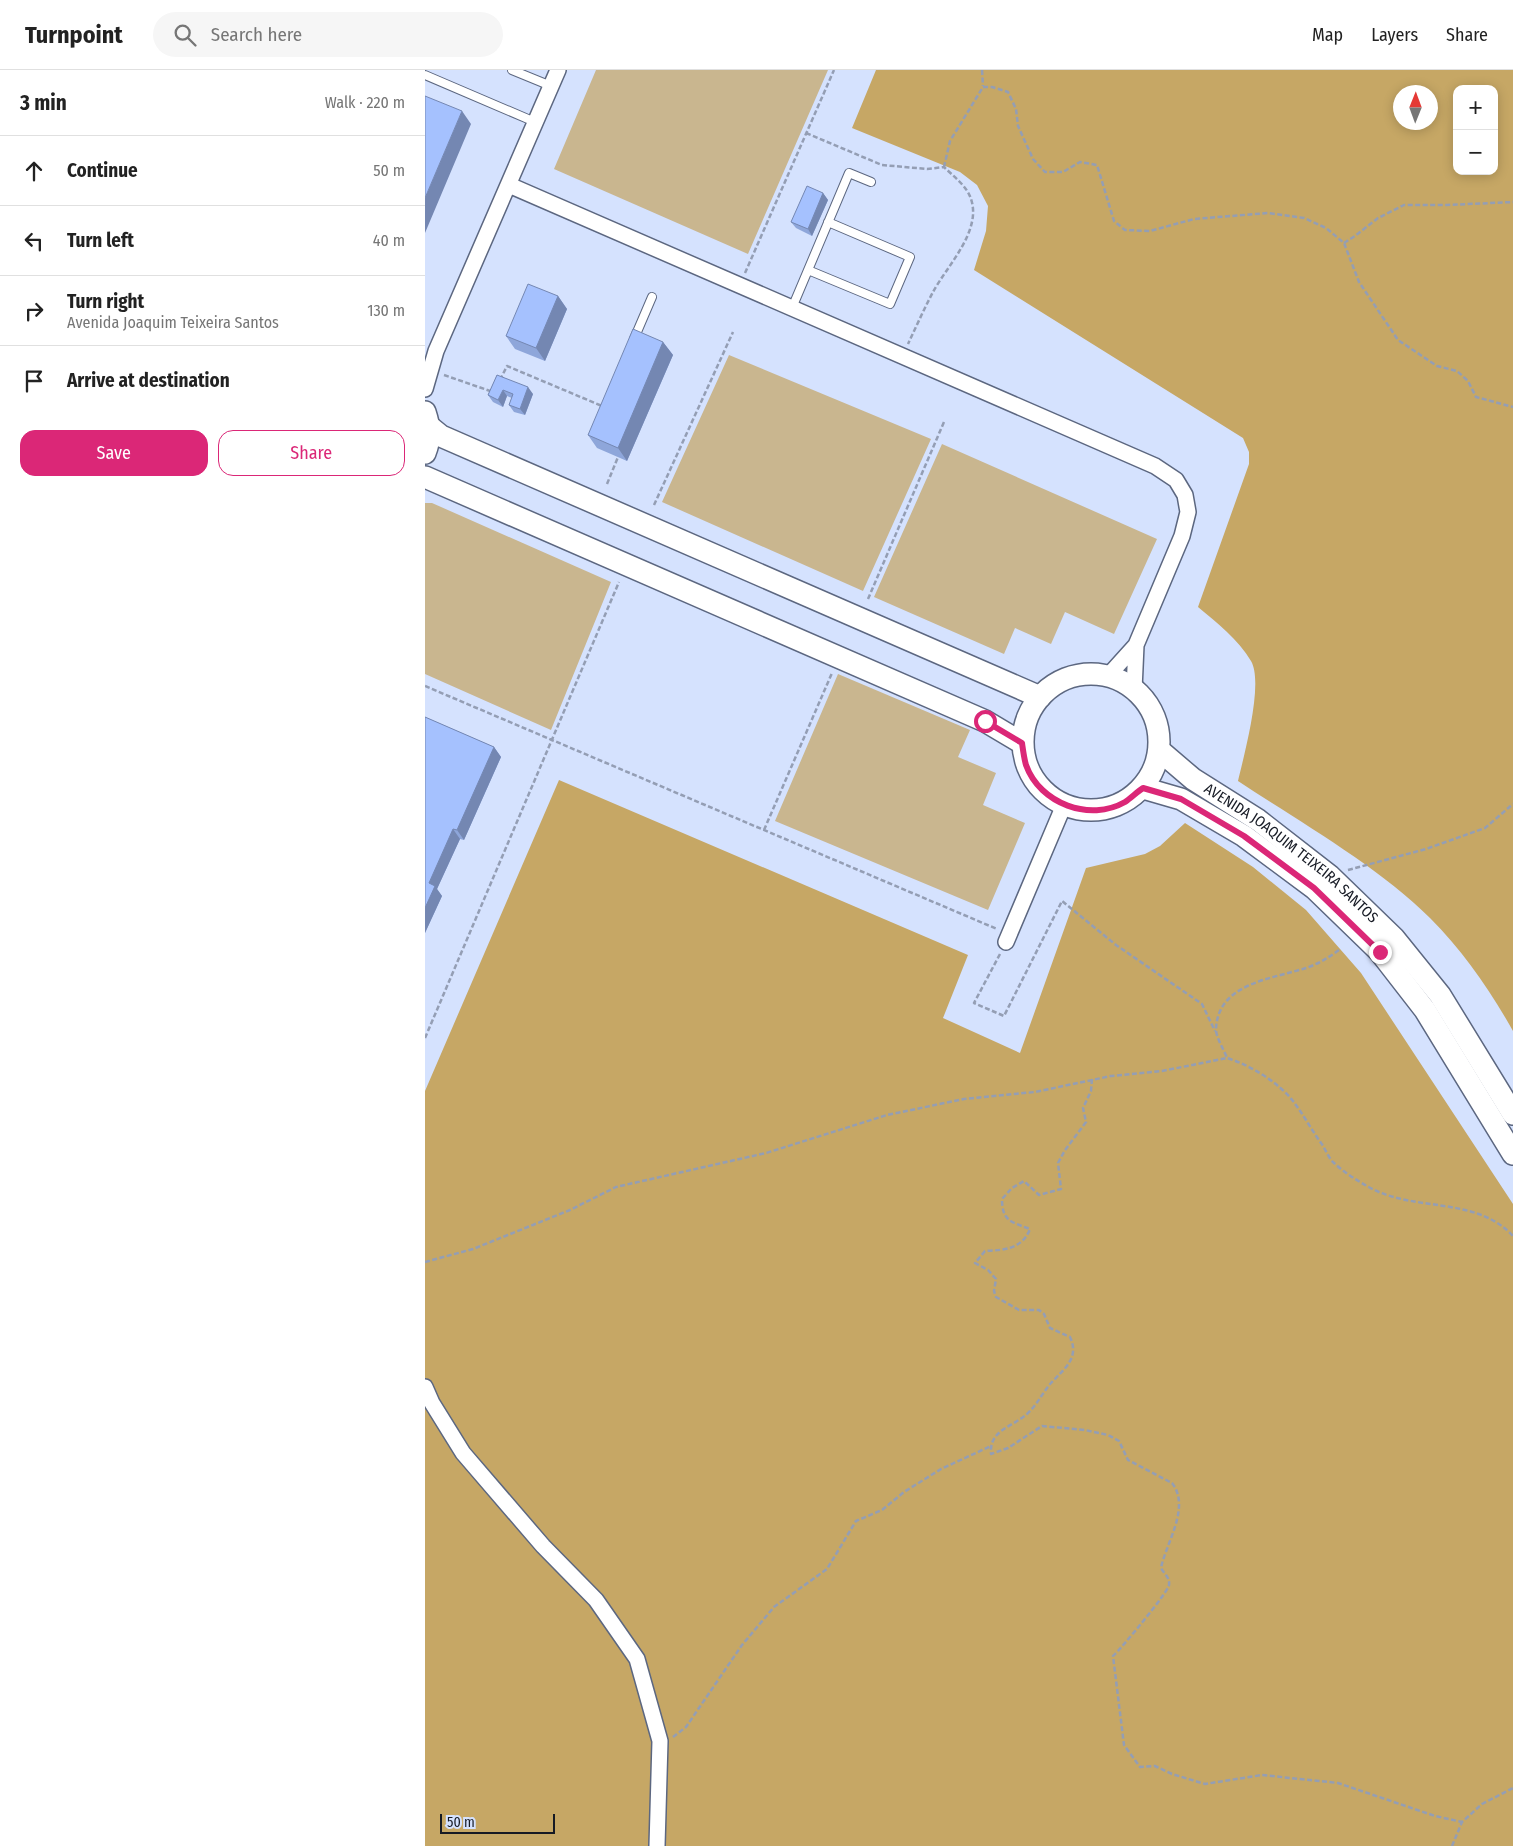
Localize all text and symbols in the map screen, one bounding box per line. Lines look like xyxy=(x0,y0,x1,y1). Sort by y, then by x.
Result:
search box xyxy=(153,12,503,57)
text: Turnpoint xyxy=(25,21,123,49)
icon: search xyxy=(171,21,199,49)
text: Search here xyxy=(211,23,302,46)
text: Map xyxy=(1312,24,1343,46)
text: Layers xyxy=(1371,24,1418,46)
text: Share xyxy=(1446,24,1488,46)
north arrow xyxy=(1393,85,1438,130)
map controls xyxy=(1453,85,1498,175)
button: + xyxy=(1453,85,1498,130)
text: 3 min xyxy=(20,90,67,116)
text: Walk · 220 m xyxy=(325,93,405,112)
button: − xyxy=(1453,130,1498,175)
icon: ahead xyxy=(20,157,48,185)
text: Continue xyxy=(67,159,138,182)
text: 50 m xyxy=(373,161,405,180)
icon: left xyxy=(20,227,48,255)
text: Turn left xyxy=(67,229,134,252)
text: 40 m xyxy=(373,231,405,250)
text: Turn right xyxy=(67,290,144,313)
icon: right xyxy=(20,297,48,325)
text: 130 m xyxy=(367,301,405,320)
text: Avenida Joaquim Teixeira Santos xyxy=(67,313,279,332)
icon: arrive xyxy=(20,367,48,395)
text: Arrive at destination xyxy=(67,369,230,392)
button: Save xyxy=(20,430,208,476)
button: Share xyxy=(218,430,405,476)
route start xyxy=(974,710,997,733)
street label: AVENIDA JOAQUIM TEIXEIRA SANTOS xyxy=(1201,779,1382,927)
route end xyxy=(1369,941,1392,964)
scale bar xyxy=(440,1811,555,1834)
text: 50 m xyxy=(447,1814,475,1831)

